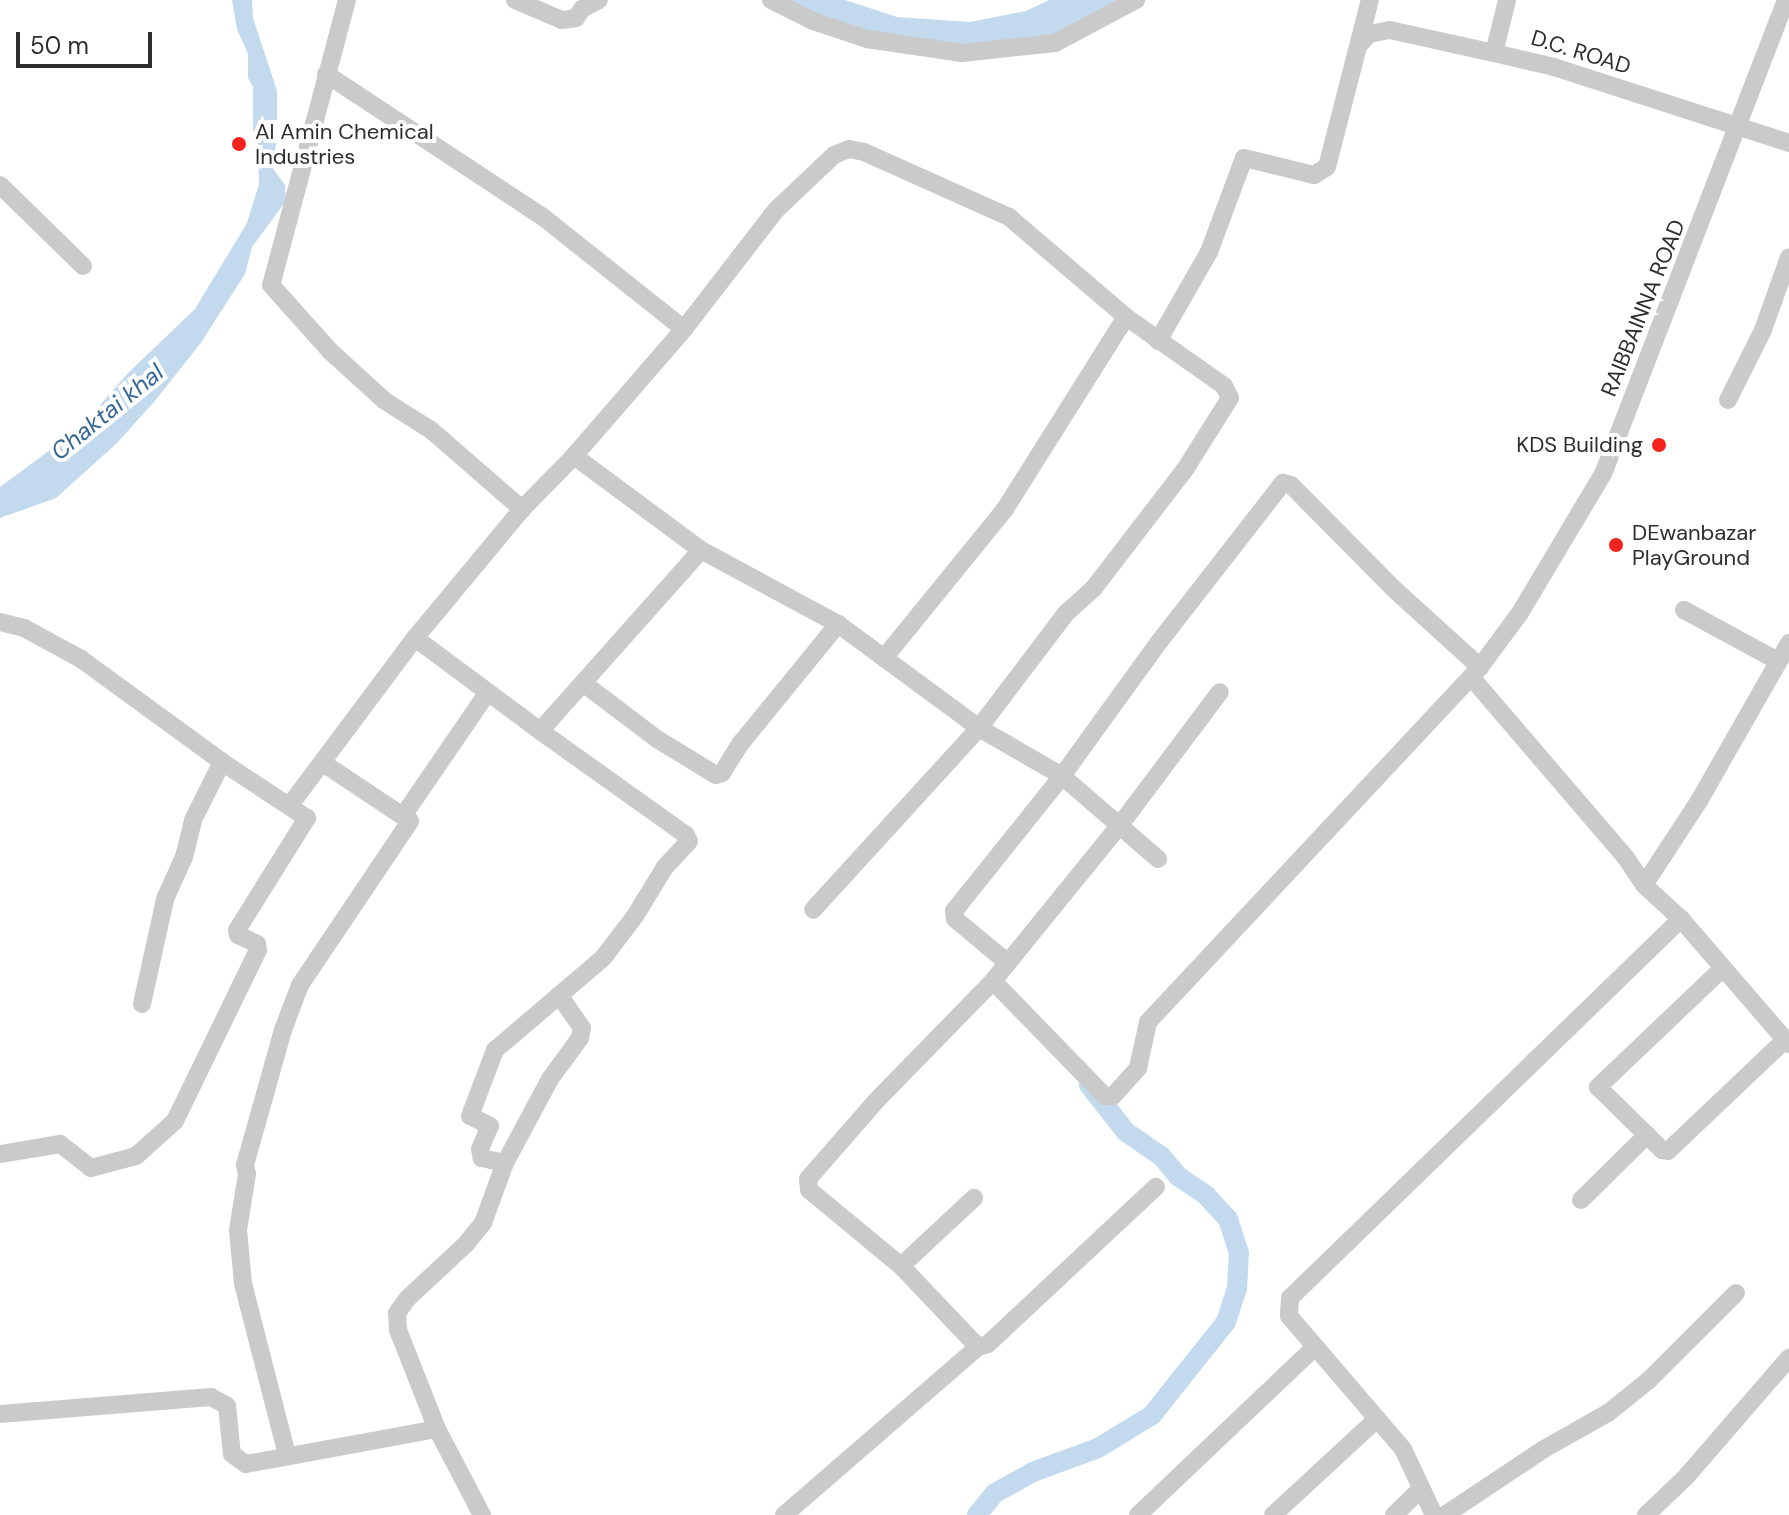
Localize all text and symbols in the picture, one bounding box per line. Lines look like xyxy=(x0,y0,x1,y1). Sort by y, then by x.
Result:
scale bar xyxy=(20,16,156,66)
street label: D.C. ROAD xyxy=(1528,24,1634,80)
text: 50 m xyxy=(30,30,89,61)
place label: Al Amin Chemical Industries xyxy=(255,118,434,170)
marker: Al Amin Chemical Industries xyxy=(230,135,248,153)
street label: RAIBBAINNA ROAD xyxy=(1595,216,1691,400)
water label: Chaktai khal xyxy=(45,358,169,466)
place label: KDS Building xyxy=(1516,432,1643,458)
marker: KDS Building xyxy=(1650,436,1668,454)
place label: DEwanbazar PlayGround xyxy=(1632,519,1756,570)
marker: DEwanbazar PlayGround xyxy=(1607,536,1625,554)

